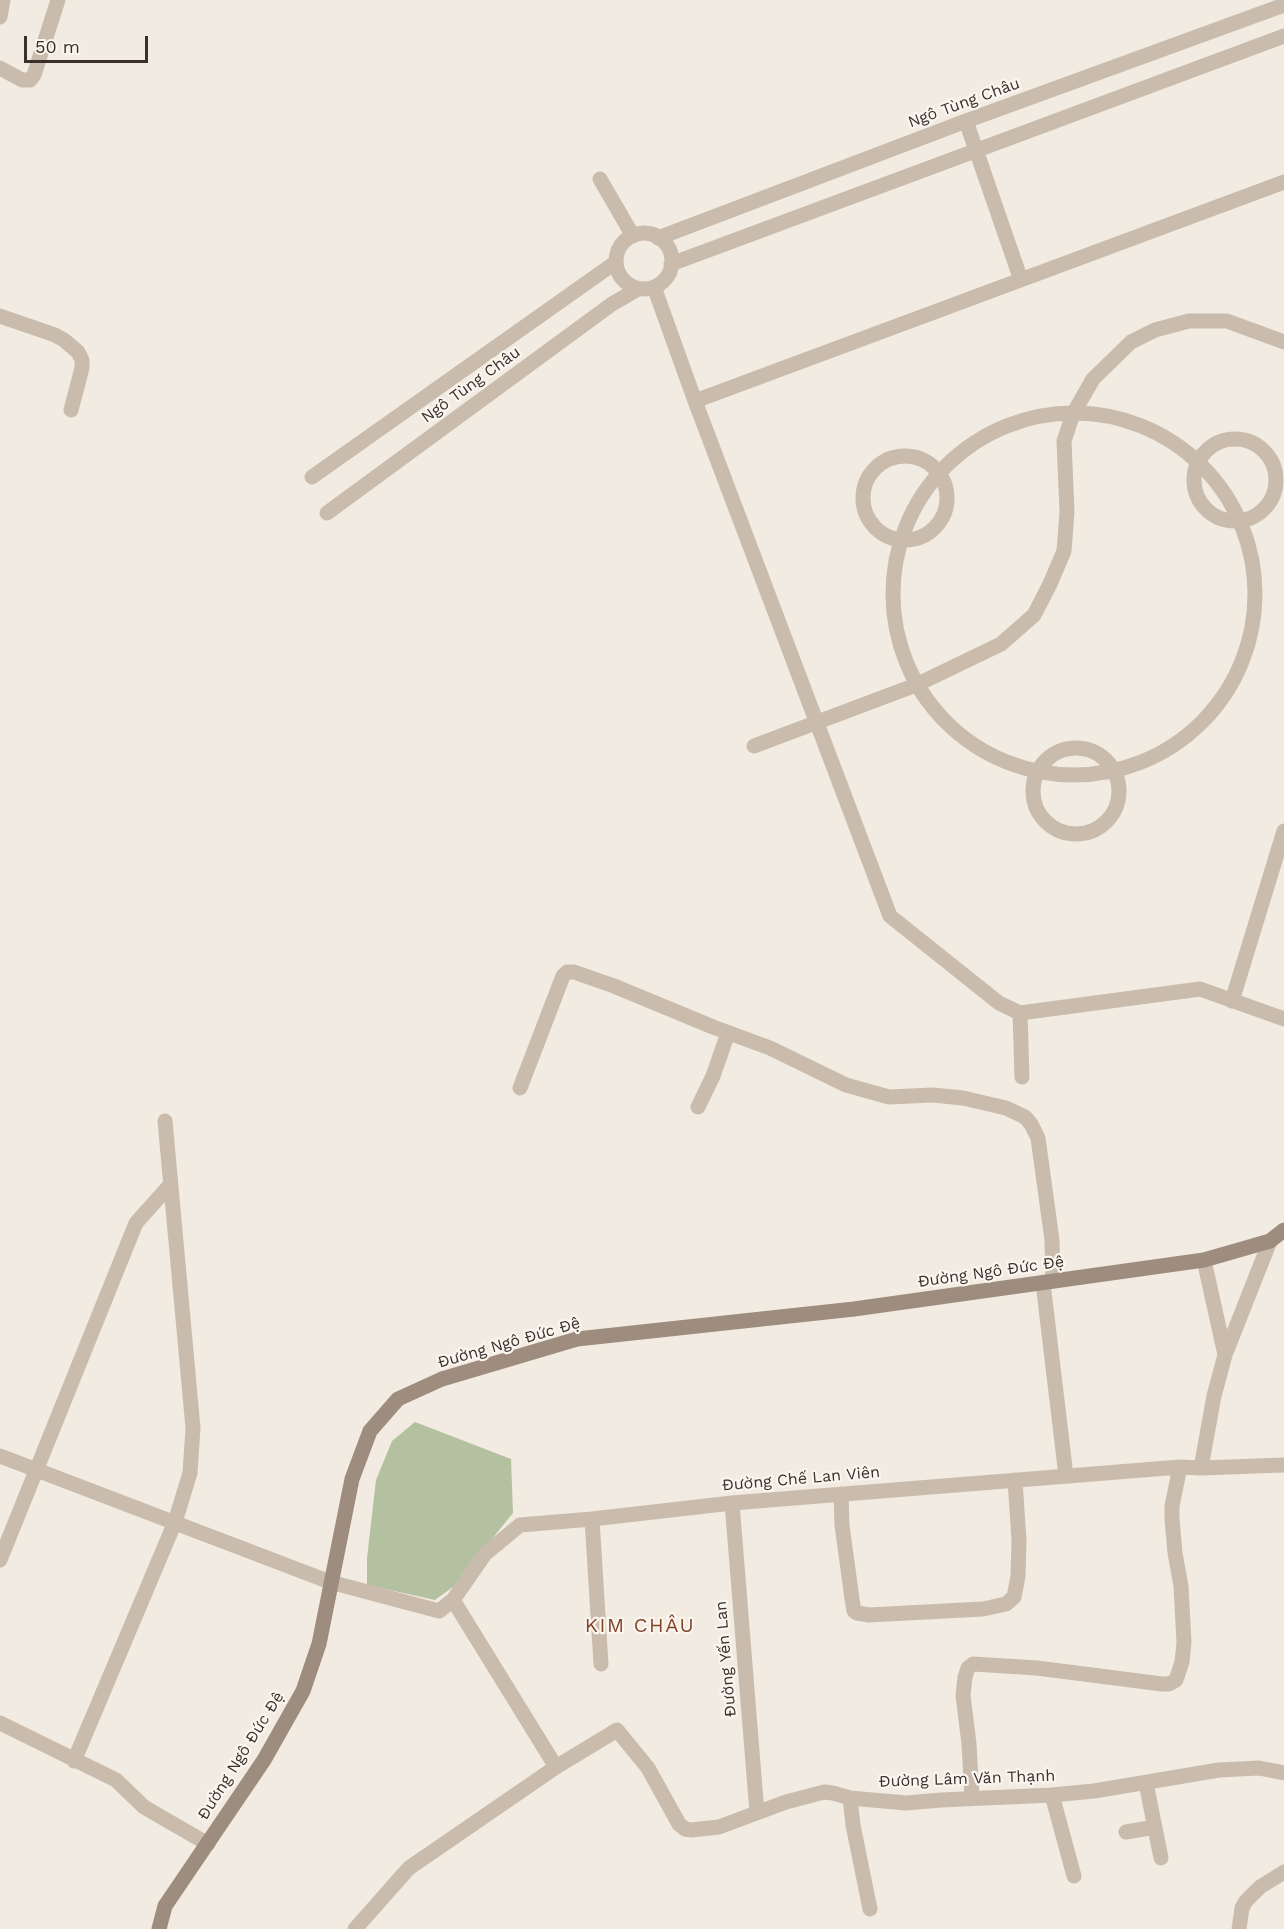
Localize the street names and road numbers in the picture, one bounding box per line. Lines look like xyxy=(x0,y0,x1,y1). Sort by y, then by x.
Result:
street label: Ngô Tùng Châu xyxy=(906,74,1022,132)
street label: Ngô Tùng Châu xyxy=(418,343,524,427)
street label: Đường Ngô Đức Đệ xyxy=(917,1252,1065,1292)
street label: Đường Ngô Đức Đệ xyxy=(436,1313,582,1373)
street label: Đường Chế Lan Viên xyxy=(721,1463,881,1495)
street label: Đường Yến Lan xyxy=(711,1600,741,1718)
street label: Đường Ngô Đức Đệ xyxy=(194,1688,288,1824)
street label: Đường Lâm Văn Thạnh xyxy=(879,1766,1055,1792)

